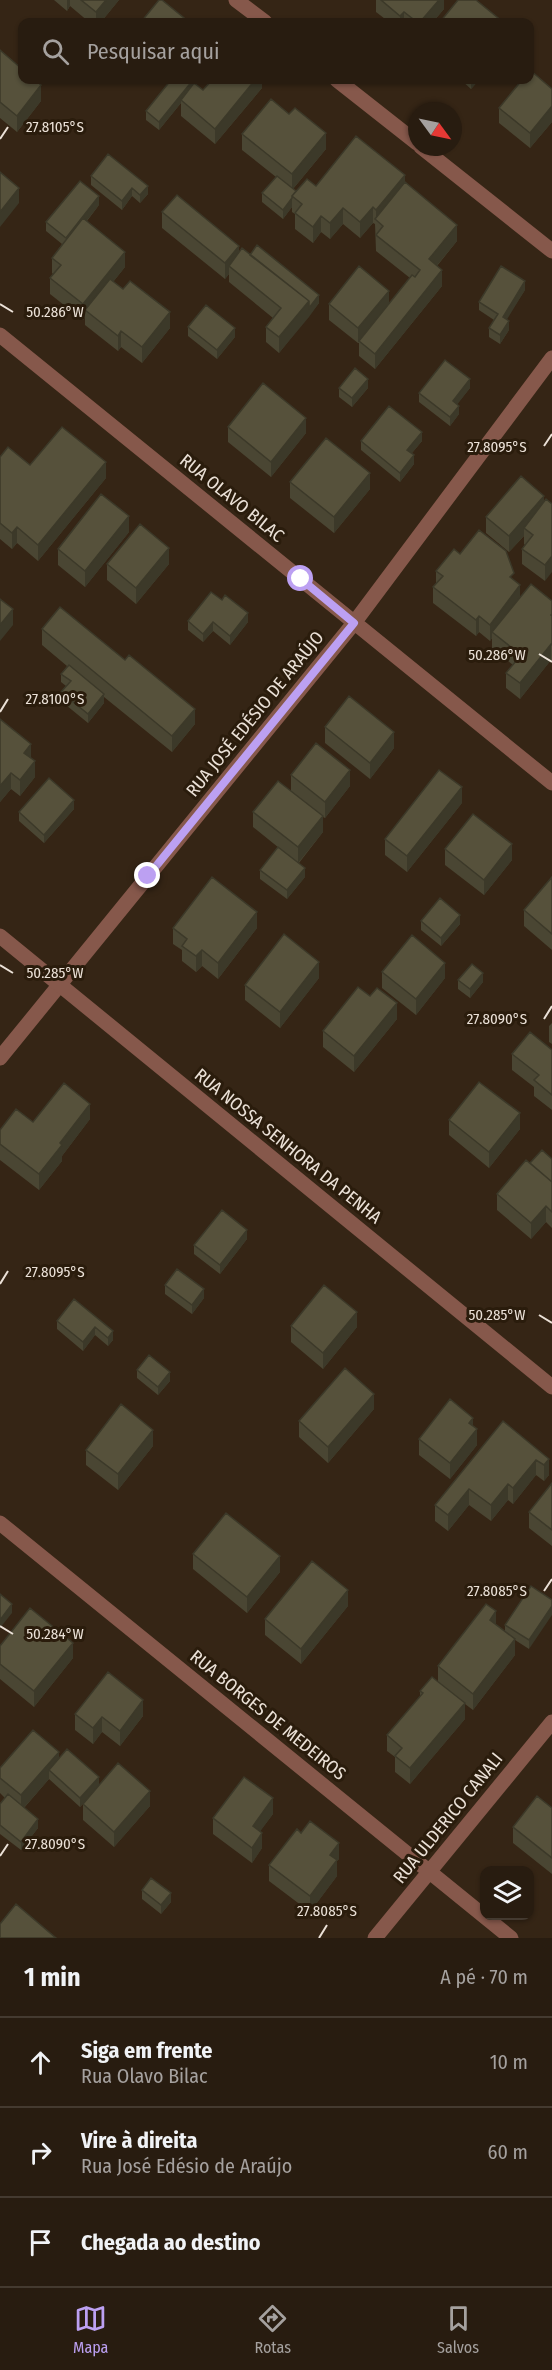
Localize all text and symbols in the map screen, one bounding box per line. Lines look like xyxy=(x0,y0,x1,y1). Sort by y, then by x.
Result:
search box xyxy=(18,18,534,84)
icon: search xyxy=(39,35,72,68)
text: Pesquisar aqui xyxy=(87,38,219,65)
north arrow xyxy=(408,102,462,156)
text: 27.8105°S xyxy=(26,118,84,136)
text: 50.286°W xyxy=(26,303,84,321)
text: 27.8095°S xyxy=(467,438,527,456)
street label: RUA OLAVO BILAC xyxy=(175,449,289,547)
route start xyxy=(287,565,313,591)
street label: RUA JOSÉ EDÉSIO DE ARAÚJO xyxy=(181,626,328,801)
text: 50.286°W xyxy=(468,646,526,664)
text: 27.8100°S xyxy=(26,690,84,708)
route end xyxy=(134,862,160,888)
text: 50.285°W xyxy=(26,964,84,982)
text: 27.8090°S xyxy=(467,1010,527,1028)
street label: RUA NOSSA SENHORA DA PENHA xyxy=(190,1064,386,1229)
text: 27.8095°S xyxy=(25,1263,85,1281)
text: 50.285°W xyxy=(468,1306,526,1324)
text: 27.8085°S xyxy=(467,1582,527,1600)
text: 50.284°W xyxy=(26,1625,84,1643)
street label: RUA BORGES DE MEDEIROS xyxy=(186,1645,350,1785)
street label: RUA ULDERICO CANALI xyxy=(389,1748,507,1888)
text: 27.8090°S xyxy=(25,1835,85,1853)
map controls xyxy=(480,1866,534,1920)
button: layers xyxy=(480,1866,534,1920)
text: 27.8085°S xyxy=(297,1902,357,1920)
text: 1 min xyxy=(24,1962,81,1993)
text: A pé · 70 m xyxy=(440,1965,528,1989)
text: Siga em frente xyxy=(81,2037,212,2064)
icon: ahead xyxy=(24,2046,57,2079)
text: 10 m xyxy=(490,2050,528,2074)
text: Rua Olavo Bilac xyxy=(81,2064,208,2088)
text: Vire à direita xyxy=(81,2127,197,2154)
icon: right xyxy=(24,2136,57,2169)
text: 60 m xyxy=(488,2140,528,2164)
text: Rua José Edésio de Araújo xyxy=(81,2154,292,2178)
icon: arrive xyxy=(24,2226,57,2259)
text: Chegada ao destino xyxy=(81,2229,261,2256)
tab: Mapa xyxy=(73,2302,108,2357)
tab: Rotas xyxy=(254,2302,291,2357)
tab: Salvos xyxy=(437,2302,479,2357)

